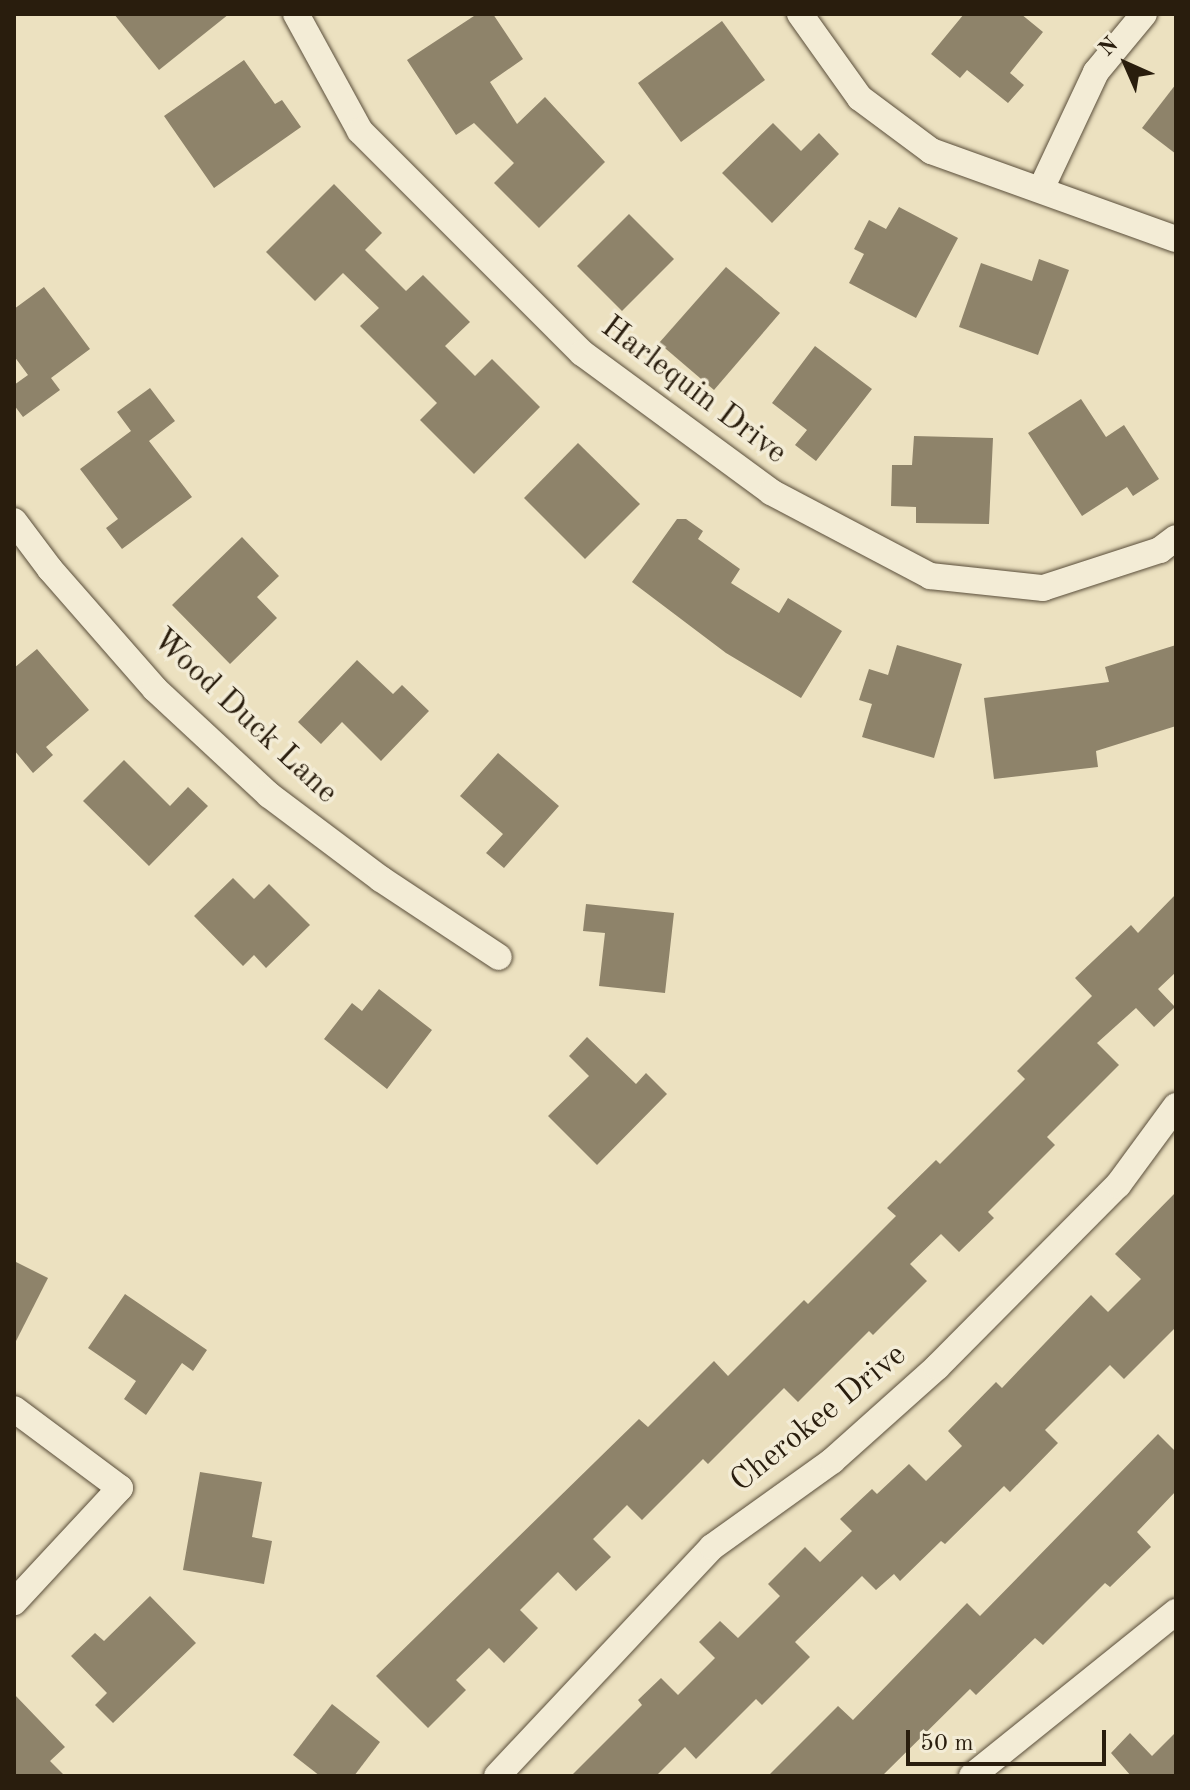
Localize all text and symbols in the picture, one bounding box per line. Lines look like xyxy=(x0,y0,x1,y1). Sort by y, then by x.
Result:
north arrow xyxy=(1086,24,1166,104)
text: N xyxy=(1095,33,1123,61)
street label: Harlequin Drive xyxy=(593,309,793,473)
street label: Wood Duck Lane xyxy=(143,621,345,813)
street label: Cherokee Drive xyxy=(724,1337,914,1501)
scale bar xyxy=(910,1714,1110,1764)
text: 50 m xyxy=(920,1732,974,1756)

